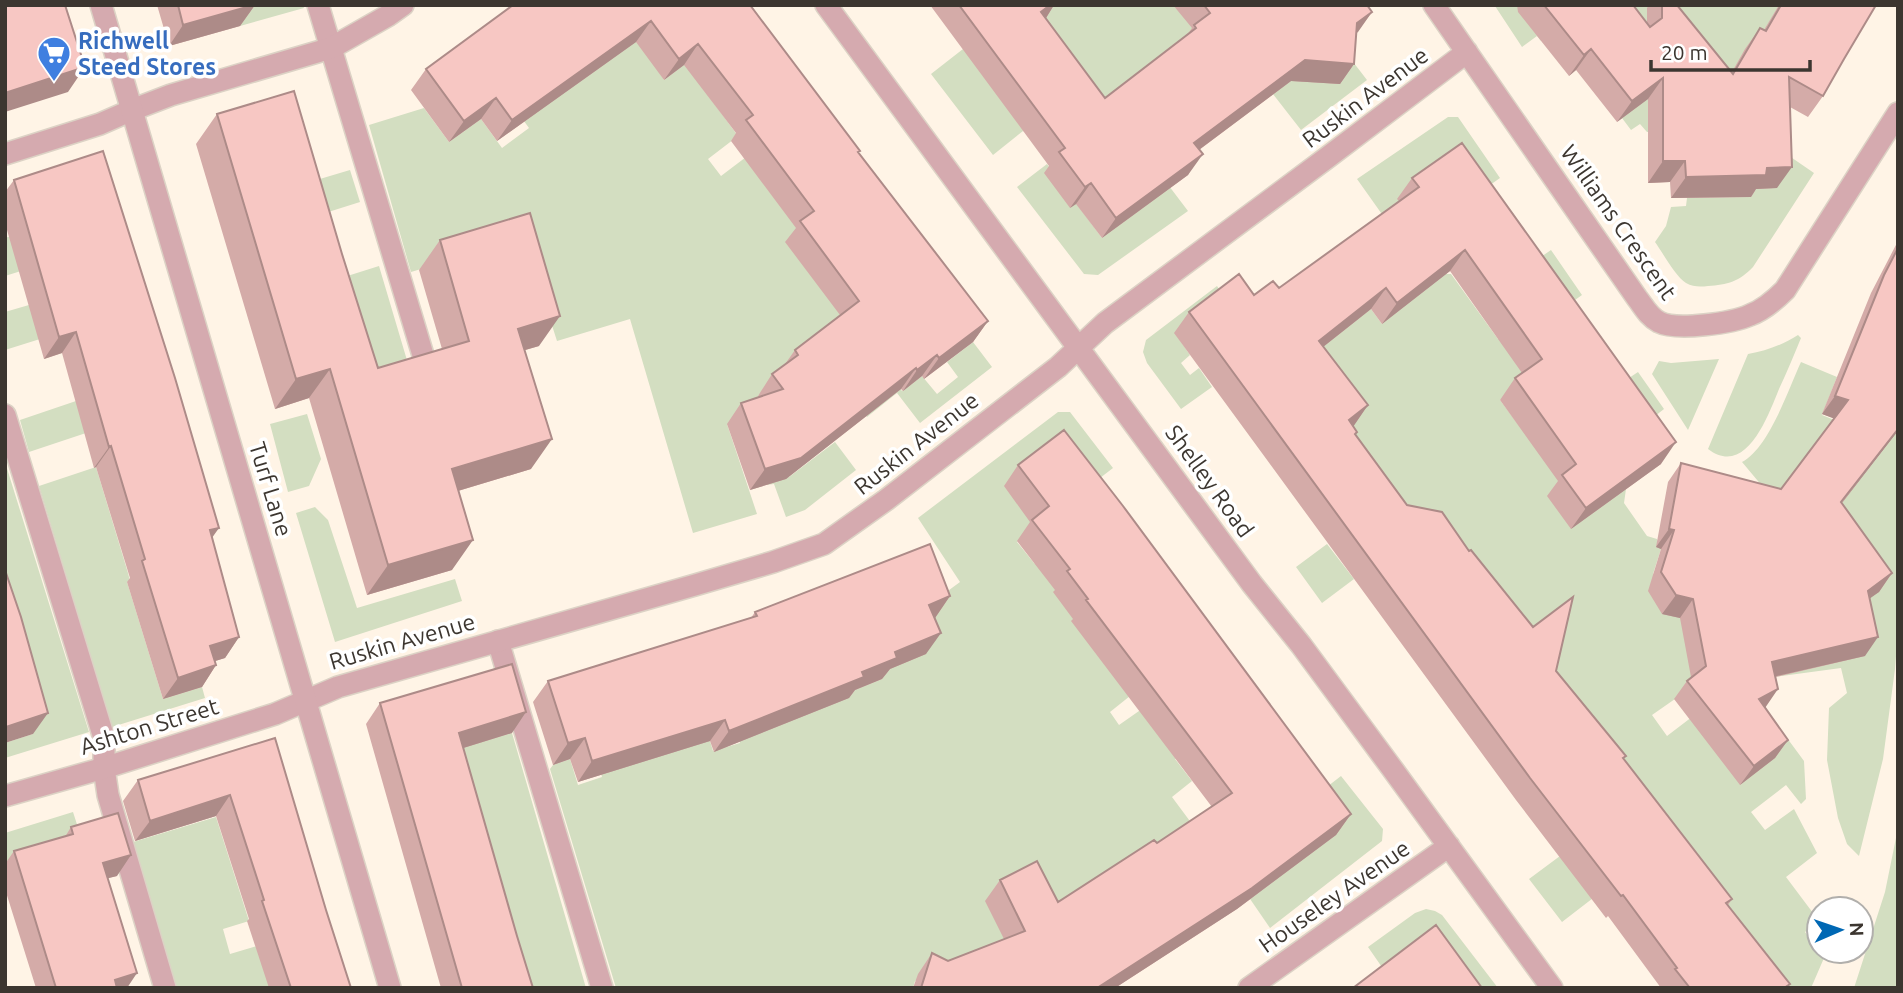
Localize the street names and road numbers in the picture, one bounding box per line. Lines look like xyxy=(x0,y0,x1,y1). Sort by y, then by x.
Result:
street label: Ruskin Avenue xyxy=(1297,42,1433,152)
street label: Williams Crescent xyxy=(1556,140,1682,304)
street label: Ruskin Avenue xyxy=(849,387,983,499)
street label: Shelley Road xyxy=(1161,420,1259,542)
street label: Turf Lane xyxy=(245,439,297,539)
street label: Ruskin Avenue xyxy=(326,608,478,674)
street label: Ashton Street xyxy=(77,693,221,759)
street label: Houseley Avenue xyxy=(1254,835,1414,957)

